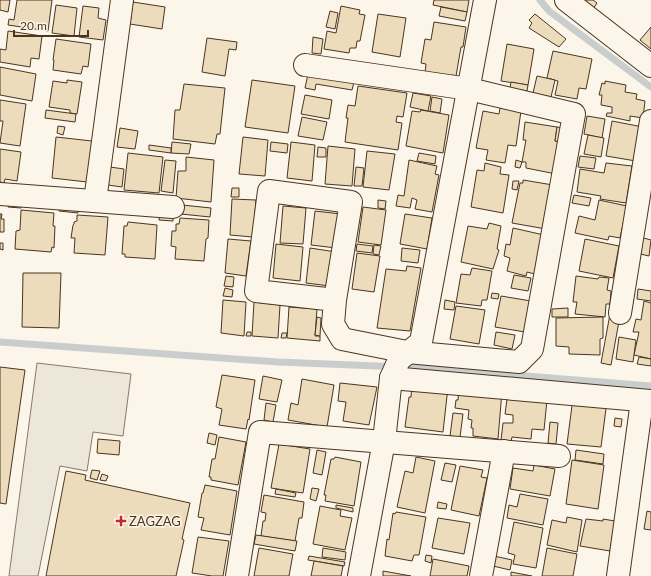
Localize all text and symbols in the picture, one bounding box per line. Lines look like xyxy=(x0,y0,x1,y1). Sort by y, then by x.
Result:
scale bar xyxy=(14,12,88,38)
text: 20 m xyxy=(20,18,47,33)
place label: ZAGZAG xyxy=(129,513,181,529)
marker: ZAGZAG xyxy=(116,516,126,526)

